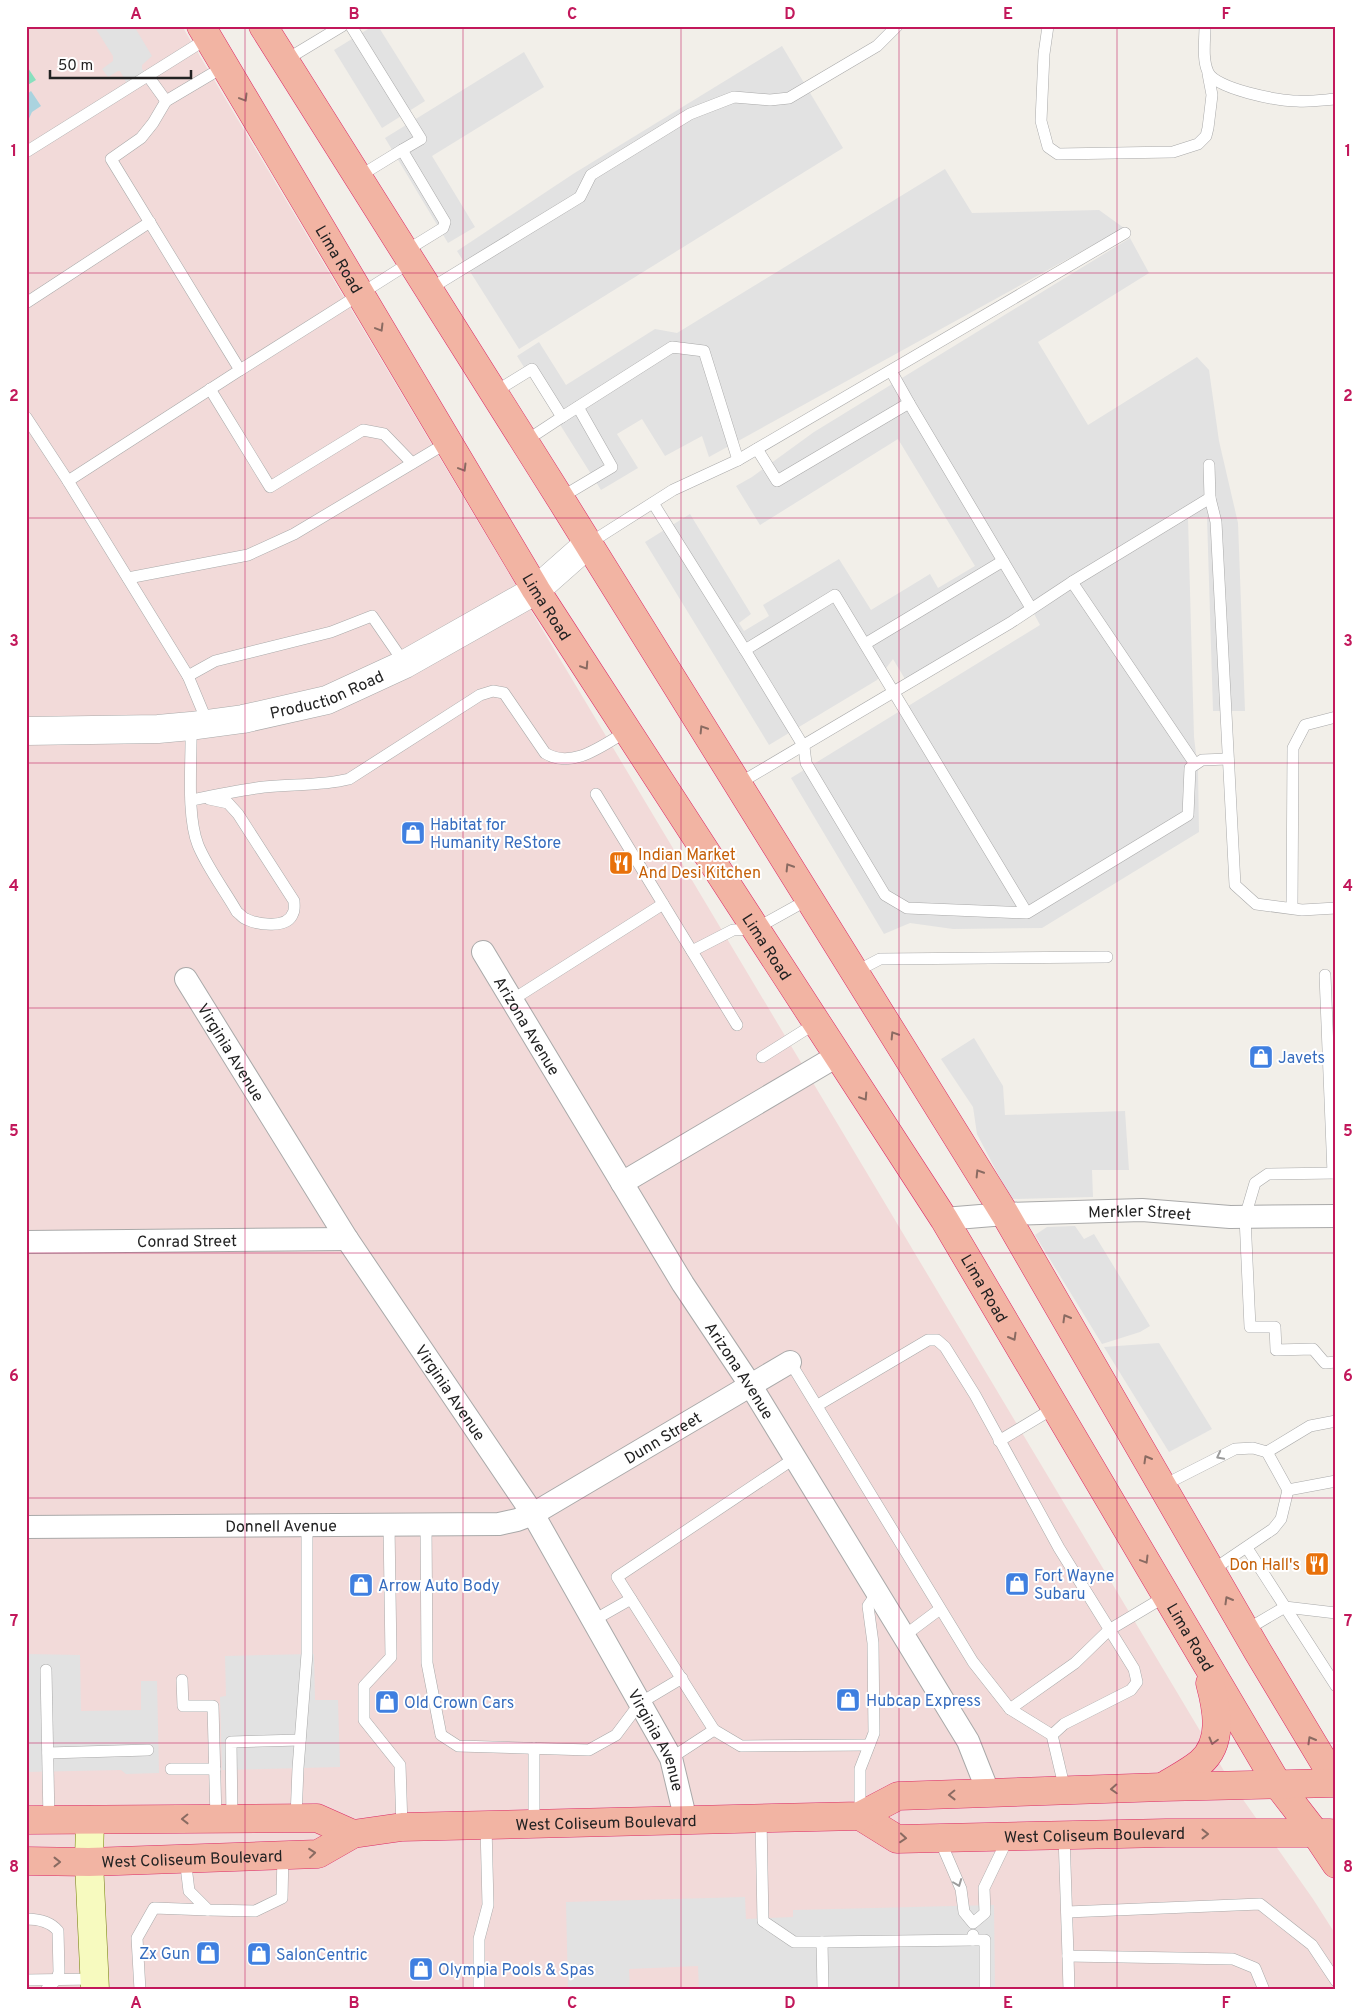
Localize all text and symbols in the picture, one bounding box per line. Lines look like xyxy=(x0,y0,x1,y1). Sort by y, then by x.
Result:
text: A xyxy=(130,5,142,25)
text: B xyxy=(348,5,360,25)
text: C xyxy=(567,5,577,25)
text: D xyxy=(784,5,796,25)
text: E xyxy=(1003,5,1013,25)
text: F xyxy=(1221,5,1231,25)
scale bar xyxy=(50,48,191,80)
text: 50 m xyxy=(58,57,93,76)
one-way arrow xyxy=(237,93,247,102)
text: 1 xyxy=(11,142,17,162)
text: 1 xyxy=(1345,142,1351,162)
street label: Lima Road xyxy=(310,222,366,298)
one-way arrow xyxy=(374,323,384,332)
text: 2 xyxy=(9,387,19,407)
text: 2 xyxy=(1343,387,1353,407)
one-way arrow xyxy=(457,462,467,471)
street label: Lima Road xyxy=(517,570,574,645)
text: 3 xyxy=(9,632,19,652)
text: 3 xyxy=(1343,632,1353,652)
one-way arrow xyxy=(579,660,588,670)
street label: Production Road xyxy=(268,667,387,725)
one-way arrow xyxy=(700,726,710,735)
place label: Habitat for Humanity ReStore xyxy=(430,816,561,854)
shop icon: Habitat for Humanity ReStore xyxy=(400,820,426,846)
place label: Indian Market And Desi Kitchen xyxy=(638,846,761,884)
restaurant icon: Indian Market And Desi Kitchen xyxy=(608,850,634,876)
one-way arrow xyxy=(786,863,796,872)
text: 4 xyxy=(9,877,19,897)
text: 4 xyxy=(1343,877,1353,897)
street label: Lima Road xyxy=(737,910,795,985)
street label: Arizona Avenue xyxy=(488,974,563,1080)
street label: Virginia Avenue xyxy=(192,1000,267,1106)
one-way arrow xyxy=(890,1031,900,1040)
shop icon: Javets xyxy=(1248,1044,1274,1070)
place label: Javets xyxy=(1278,1049,1325,1069)
one-way arrow xyxy=(858,1091,867,1101)
text: 5 xyxy=(9,1122,19,1142)
text: 5 xyxy=(1343,1122,1353,1142)
one-way arrow xyxy=(976,1169,986,1178)
street label: Merkler Street xyxy=(1088,1202,1192,1226)
street label: Conrad Street xyxy=(137,1232,237,1253)
street label: Lima Road xyxy=(955,1251,1011,1327)
one-way arrow xyxy=(1062,1315,1072,1324)
street label: Arizona Avenue xyxy=(699,1319,777,1424)
one-way arrow xyxy=(1007,1331,1017,1340)
street label: Virginia Avenue xyxy=(410,1342,489,1445)
text: 6 xyxy=(9,1367,19,1387)
text: 6 xyxy=(1343,1367,1353,1387)
street label: Dunn Street xyxy=(621,1409,706,1470)
one-way arrow xyxy=(1216,1450,1225,1460)
one-way arrow xyxy=(1143,1456,1153,1465)
street label: Donnell Avenue xyxy=(225,1517,337,1538)
restaurant icon: Don Hall's xyxy=(1304,1551,1330,1577)
one-way arrow xyxy=(1138,1554,1148,1563)
place label: Don Hall's xyxy=(1229,1556,1300,1576)
place label: Fort Wayne Subaru xyxy=(1034,1567,1114,1605)
shop icon: Fort Wayne Subaru xyxy=(1004,1571,1030,1597)
shop icon: Arrow Auto Body xyxy=(348,1572,374,1598)
place label: Arrow Auto Body xyxy=(378,1577,500,1597)
one-way arrow xyxy=(1224,1596,1234,1605)
street label: Lima Road xyxy=(1161,1600,1217,1676)
text: 7 xyxy=(10,1612,18,1632)
text: 7 xyxy=(1344,1612,1352,1632)
street label: Virginia Avenue xyxy=(622,1686,687,1794)
shop icon: Hubcap Express xyxy=(835,1687,861,1713)
shop icon: Old Crown Cars xyxy=(374,1689,400,1715)
place label: Hubcap Express xyxy=(866,1692,981,1712)
place label: Old Crown Cars xyxy=(404,1694,514,1714)
one-way arrow xyxy=(1308,1736,1318,1745)
one-way arrow xyxy=(1209,1737,1219,1745)
one-way arrow xyxy=(1110,1784,1118,1795)
one-way arrow xyxy=(948,1790,956,1800)
street label: West Coliseum Boulevard xyxy=(515,1812,697,1836)
one-way arrow xyxy=(181,1814,189,1824)
street label: West Coliseum Boulevard xyxy=(1004,1825,1185,1849)
one-way arrow xyxy=(1202,1829,1209,1839)
one-way arrow xyxy=(899,1832,907,1843)
street label: West Coliseum Boulevard xyxy=(101,1847,283,1874)
one-way arrow xyxy=(308,1848,316,1859)
one-way arrow xyxy=(54,1857,62,1867)
text: 8 xyxy=(9,1858,19,1878)
text: 8 xyxy=(1343,1858,1353,1878)
one-way arrow xyxy=(952,1878,962,1887)
shop icon: Zx Gun xyxy=(195,1940,221,1966)
shop icon: SalonCentric xyxy=(246,1941,272,1967)
place label: Zx Gun xyxy=(139,1945,190,1965)
place label: SalonCentric xyxy=(276,1946,368,1966)
shop icon: Olympia Pools & Spas xyxy=(408,1956,434,1982)
place label: Olympia Pools & Spas xyxy=(438,1961,595,1981)
text: A xyxy=(130,1994,142,2014)
text: B xyxy=(348,1994,360,2014)
text: C xyxy=(567,1994,577,2014)
text: D xyxy=(784,1994,796,2014)
text: E xyxy=(1003,1994,1013,2014)
text: F xyxy=(1221,1994,1231,2014)

